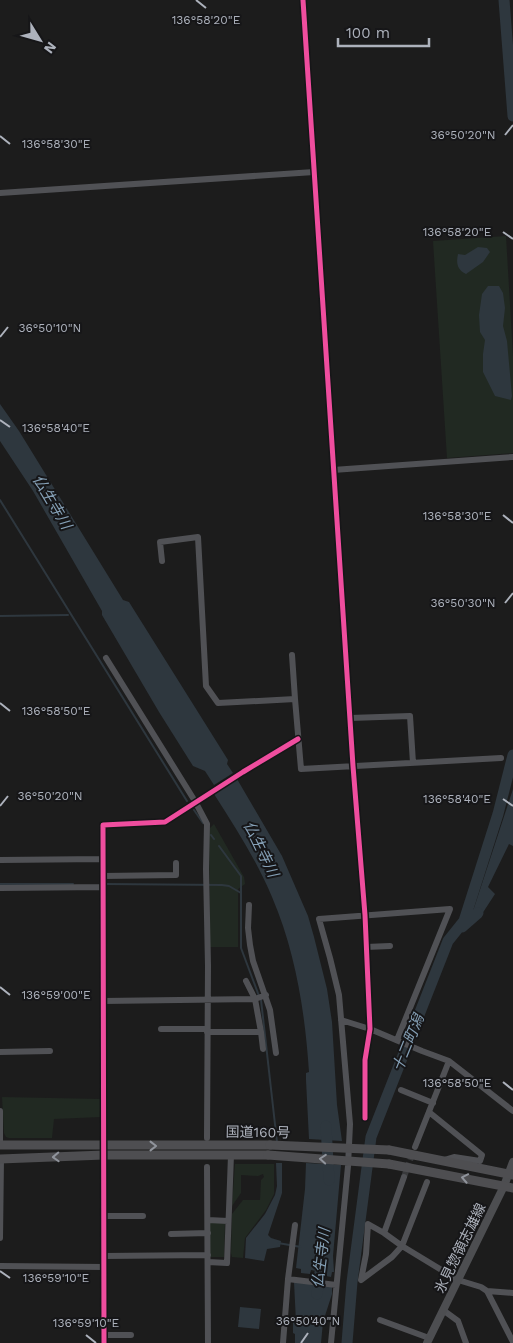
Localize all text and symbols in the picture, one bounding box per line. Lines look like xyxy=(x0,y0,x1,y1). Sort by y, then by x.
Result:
text: 136°58'20"E xyxy=(172,13,241,27)
north arrow xyxy=(15,15,65,65)
scale bar xyxy=(338,15,429,47)
text: 100 m xyxy=(346,24,390,42)
text: N xyxy=(41,39,60,57)
text: 36°50'20"N xyxy=(430,128,496,142)
text: 136°58'30"E xyxy=(22,137,91,151)
text: 136°58'20"E xyxy=(423,225,492,239)
text: 36°50'10"N xyxy=(19,321,81,335)
text: 136°58'40"E xyxy=(22,421,90,435)
water label: 仏生寺川 xyxy=(29,472,76,534)
text: 136°58'30"E xyxy=(423,509,492,523)
text: 36°50'30"N xyxy=(430,596,496,610)
text: 136°58'50"E xyxy=(22,704,91,718)
text: 36°50'20"N xyxy=(17,789,83,803)
text: 136°58'40"E xyxy=(423,792,491,806)
water label: 仏生寺川 xyxy=(240,818,283,882)
text: 136°59'00"E xyxy=(21,988,91,1002)
water label: 十二町潟 xyxy=(388,1010,428,1074)
text: 136°58'50"E xyxy=(423,1076,492,1090)
street label: 国道160号 xyxy=(226,1123,290,1141)
one-way arrow xyxy=(150,1141,157,1151)
one-way arrow xyxy=(51,1152,59,1162)
one-way arrow xyxy=(318,1154,326,1165)
one-way arrow xyxy=(461,1174,470,1184)
street label: 氷見惣領志雄線 xyxy=(431,1200,489,1296)
water label: 仏生寺川 xyxy=(308,1225,334,1289)
text: 136°59'10"E xyxy=(23,1271,90,1285)
text: 36°50'40"N xyxy=(276,1314,340,1328)
text: 136°59'10"E xyxy=(53,1316,120,1330)

